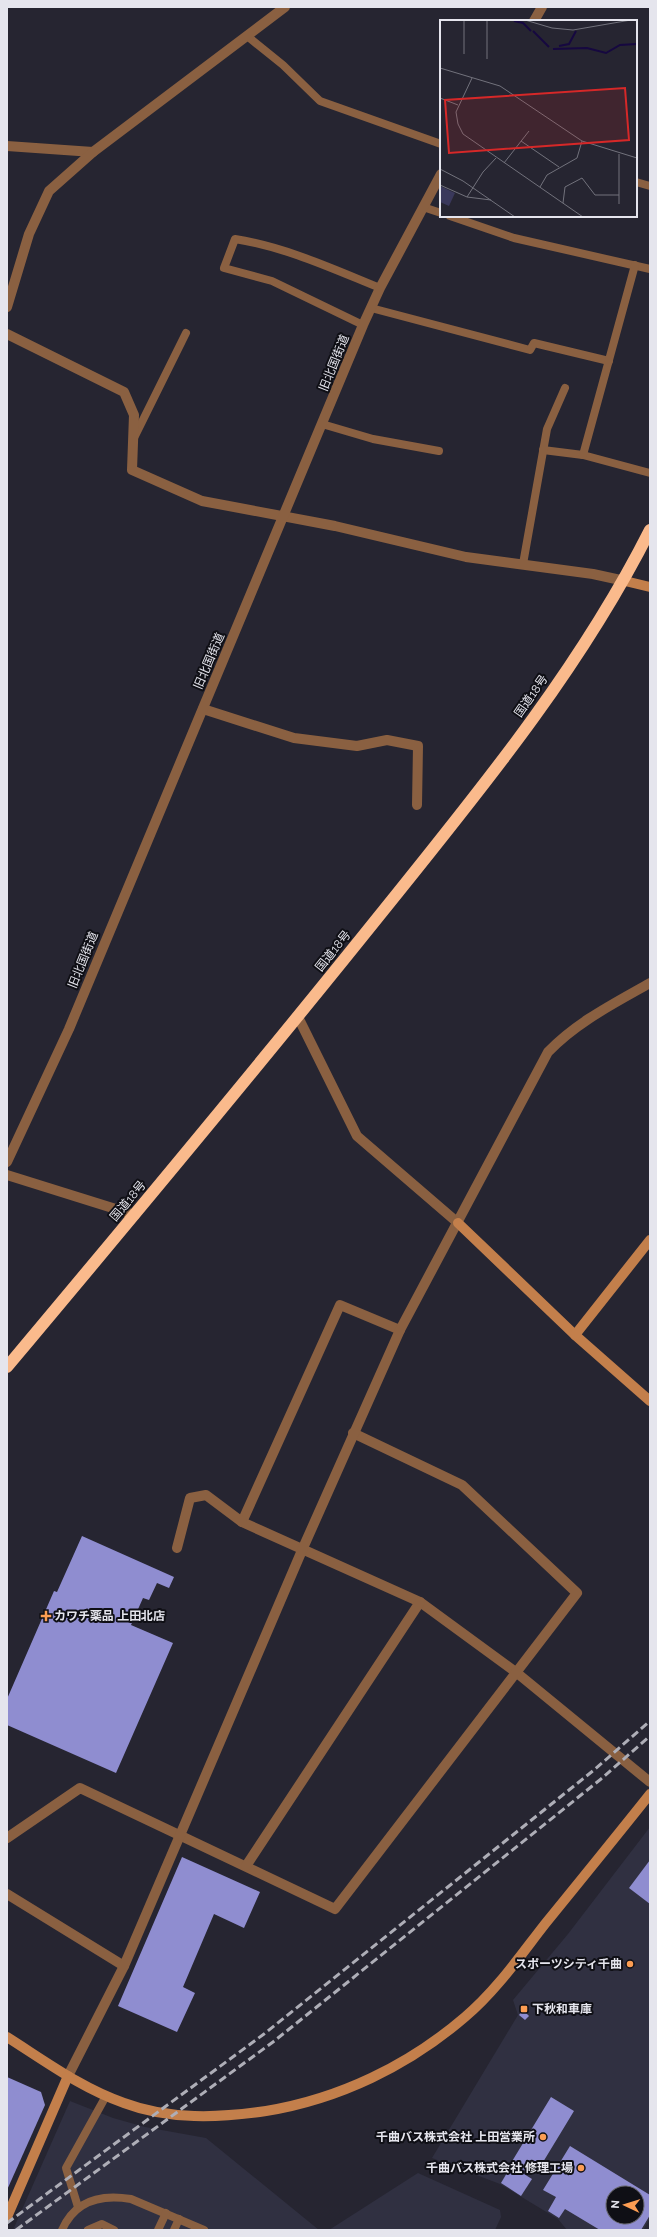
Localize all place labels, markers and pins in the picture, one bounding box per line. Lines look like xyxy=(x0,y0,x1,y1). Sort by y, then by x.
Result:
place label: カワチ薬品 上田北店 xyxy=(54,1609,165,1623)
marker: カワチ薬品 上田北店 xyxy=(41,1611,51,1621)
place label: スポーツシティ千曲 xyxy=(515,1957,622,1971)
marker: スポーツシティ千曲 xyxy=(625,1959,635,1969)
place label: 下秋和車庫 xyxy=(532,2002,592,2016)
marker: 下秋和車庫 xyxy=(519,2004,529,2014)
place label: 千曲バス株式会社 上田営業所 xyxy=(376,2130,535,2144)
marker: 千曲バス株式会社 上田営業所 xyxy=(538,2132,548,2142)
place label: 千曲バス株式会社 修理工場 xyxy=(426,2161,573,2175)
marker: 千曲バス株式会社 修理工場 xyxy=(576,2163,586,2173)

